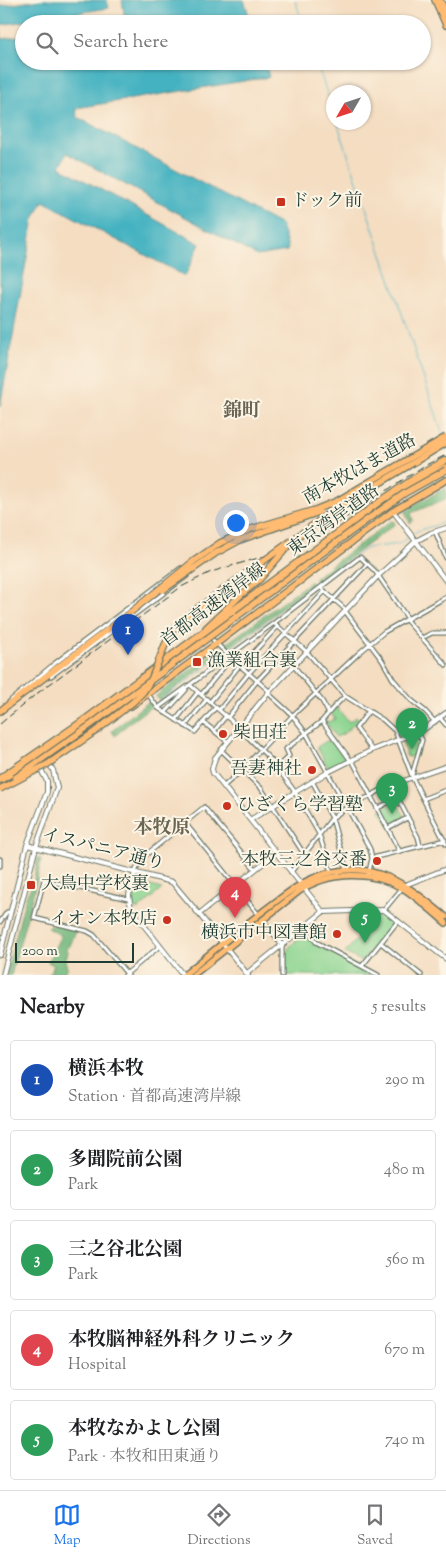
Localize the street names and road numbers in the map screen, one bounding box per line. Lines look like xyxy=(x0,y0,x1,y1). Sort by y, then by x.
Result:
street label: 南本牧はま道路 xyxy=(299,428,421,512)
street label: 東京湾岸道路 xyxy=(283,479,385,563)
street label: 首都高速湾岸線 xyxy=(156,558,272,654)
street label: イスパニア通り xyxy=(39,822,167,878)

